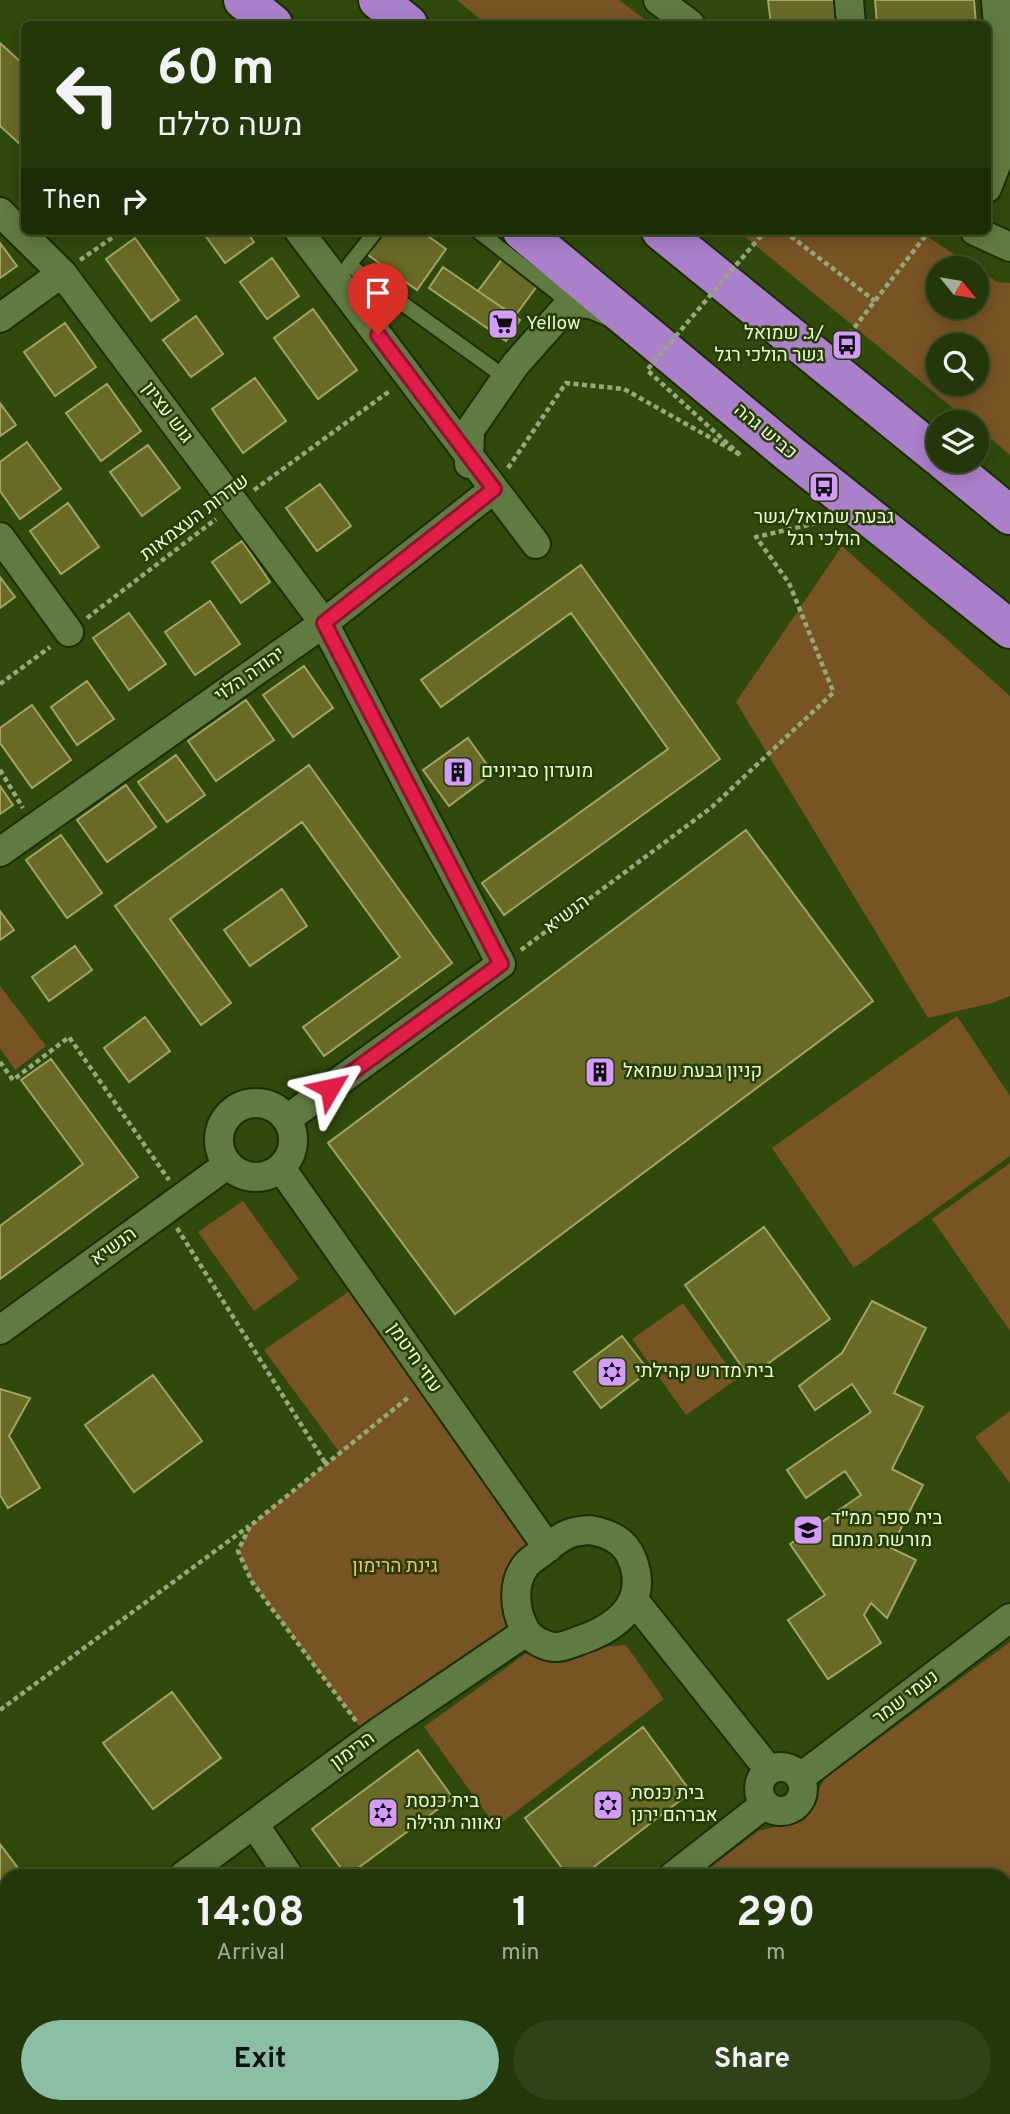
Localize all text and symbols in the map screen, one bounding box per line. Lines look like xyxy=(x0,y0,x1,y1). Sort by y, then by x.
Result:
text: 60 m xyxy=(157,40,275,102)
icon: left xyxy=(42,49,133,140)
text: משה סללם xyxy=(157,107,303,147)
icon: right xyxy=(115,182,153,220)
text: Then xyxy=(42,185,101,218)
north arrow xyxy=(926,256,989,318)
map controls xyxy=(926,256,989,473)
pin xyxy=(348,263,408,335)
icon: arrive xyxy=(359,274,397,312)
supermarket icon: Yellow xyxy=(486,307,520,341)
place label: Yellow xyxy=(526,312,581,336)
place label: ג. שמואל/ גשר הולכי רגל xyxy=(714,322,824,368)
bus stop icon: ג. שמואל/ גשר הולכי רגל xyxy=(830,328,864,362)
button: search xyxy=(926,333,989,396)
street label: גוש עציון xyxy=(136,378,198,448)
street label: כביש גהה xyxy=(728,399,802,465)
button: layers xyxy=(926,410,989,473)
street label: שדרות העצמאות xyxy=(136,469,254,567)
bus stop icon: גבעת שמואל/גשר הולכי רגל xyxy=(807,470,841,504)
place label: גבעת שמואל/גשר הולכי רגל xyxy=(754,506,894,552)
street label: יהודה הלוי xyxy=(210,642,290,708)
building icon: מועדון סביונים xyxy=(441,755,475,789)
place label: מועדון סביונים xyxy=(481,760,593,784)
street label: הנשיא xyxy=(539,890,595,940)
position arrow xyxy=(293,1051,367,1125)
building icon: קניון גבעת שמואל xyxy=(583,1055,617,1089)
place label: קניון גבעת שמואל xyxy=(623,1060,762,1084)
street label: הנשיא xyxy=(86,1222,142,1272)
street label: עוזי חיטמן xyxy=(381,1318,447,1398)
synagogue icon: בית מדרש קהילתי xyxy=(595,1355,629,1389)
place label: בית מדרש קהילתי xyxy=(635,1360,774,1384)
place label: בית ספר ממ"ד מורשת מנחם xyxy=(831,1507,943,1553)
school or university icon: בית ספר ממ"ד מורשת מנחם xyxy=(791,1513,825,1547)
park label: גינת הרימון xyxy=(352,1555,438,1579)
street label: נעמי שמר xyxy=(868,1665,944,1731)
street label: הרימון xyxy=(326,1727,380,1775)
place label: בית כנסת אברהם ירנן xyxy=(631,1782,718,1828)
synagogue icon: בית כנסת אברהם ירנן xyxy=(591,1788,625,1822)
place label: בית כנסת נאווה תהילה xyxy=(406,1790,502,1836)
synagogue icon: בית כנסת נאווה תהילה xyxy=(366,1796,400,1830)
text: 14:08 xyxy=(197,1888,305,1941)
text: 1 xyxy=(512,1888,529,1941)
text: 290 xyxy=(736,1888,815,1941)
text: Arrival xyxy=(216,1939,285,1968)
text: min xyxy=(501,1939,540,1968)
text: m xyxy=(766,1939,786,1968)
button: Exit xyxy=(21,2020,499,2100)
button: Share xyxy=(513,2020,991,2100)

